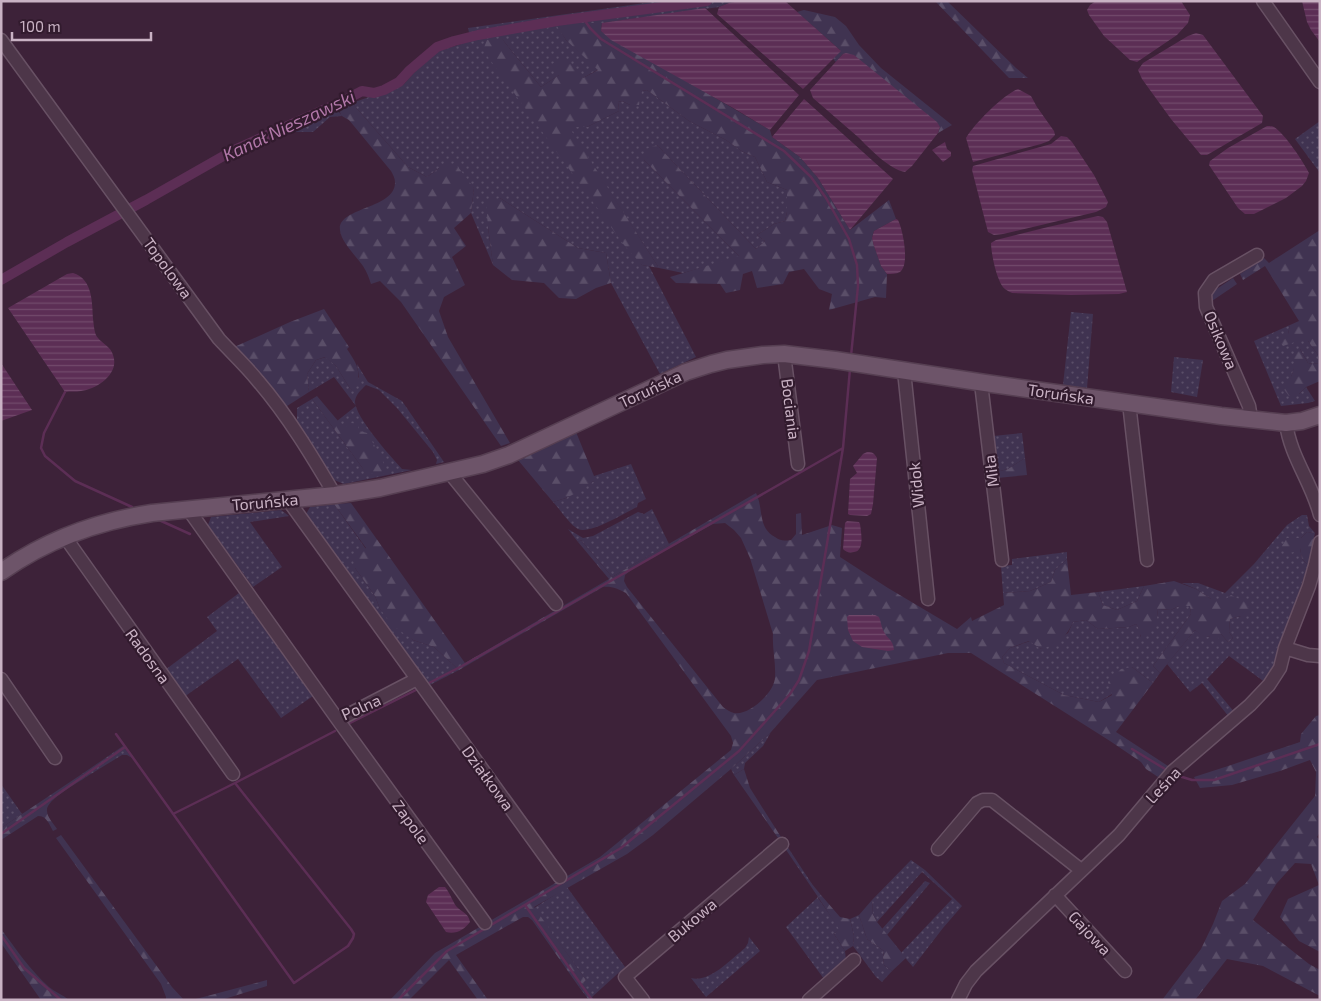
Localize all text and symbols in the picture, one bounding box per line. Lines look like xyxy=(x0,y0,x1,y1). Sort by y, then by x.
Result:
scale bar xyxy=(12,10,151,42)
text: 100 m xyxy=(20,17,61,35)
water label: Kanał Nieszawski xyxy=(219,85,359,165)
street label: Topolowa xyxy=(140,234,197,302)
street label: Osikowa xyxy=(1201,308,1242,372)
street label: Toruńska xyxy=(616,366,684,411)
street label: Bociania xyxy=(778,377,805,441)
street label: Toruńska xyxy=(1027,379,1095,408)
street label: Miła xyxy=(979,454,1002,488)
street label: Widok xyxy=(904,461,927,509)
street label: Toruńska xyxy=(231,489,299,514)
street label: Radosna xyxy=(122,625,175,687)
street label: Polna xyxy=(338,689,384,724)
street label: Działkowa xyxy=(458,742,518,814)
street label: Leśna xyxy=(1141,762,1184,807)
street label: Zapole xyxy=(389,796,434,847)
street label: Bukowa xyxy=(663,894,720,946)
street label: Gajowa xyxy=(1064,907,1116,959)

